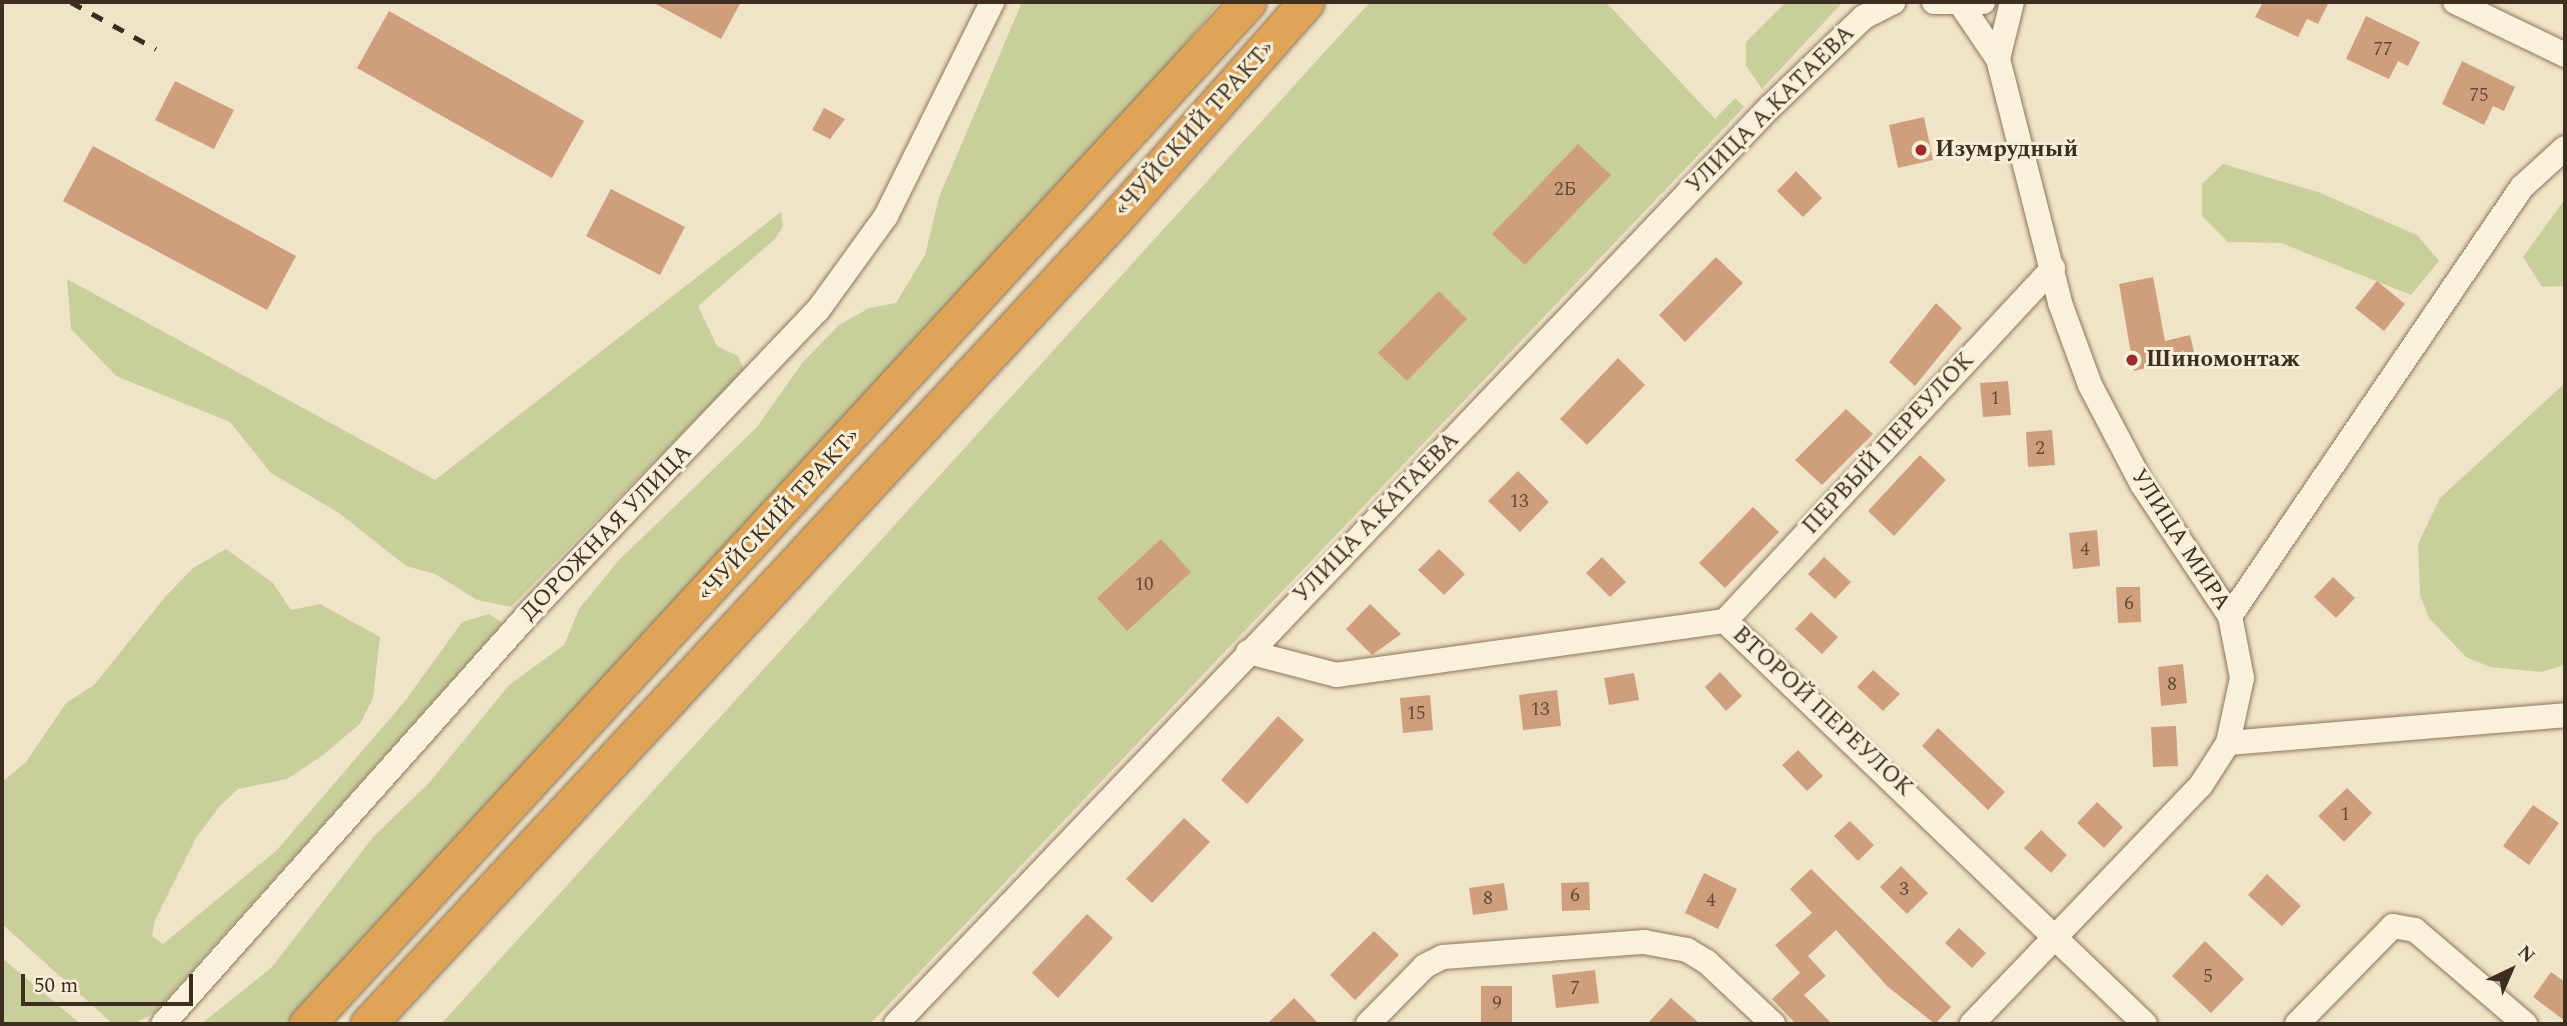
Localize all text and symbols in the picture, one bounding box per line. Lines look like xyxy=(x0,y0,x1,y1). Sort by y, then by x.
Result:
street label: УЛИЦА А.КАТАЕВА xyxy=(1681,20,1861,200)
street label: «ЧУЙСКИЙ ТРАКТ» xyxy=(1109,36,1281,222)
house number: 77 xyxy=(2374,39,2392,61)
house number: 75 xyxy=(2470,85,2488,107)
place label: Изумрудный xyxy=(1935,136,2078,164)
marker: Изумрудный xyxy=(1913,142,1929,158)
house number: 2Б xyxy=(1554,179,1576,201)
place label: Шиномонтаж xyxy=(2146,346,2300,374)
street label: ПЕРВЫЙ ПЕРЕУЛОК xyxy=(1797,347,1981,541)
marker: Шиномонтаж xyxy=(2124,352,2140,368)
house number: 1 xyxy=(1990,388,2000,410)
street label: «ЧУЙСКИЙ ТРАКТ» xyxy=(692,423,866,607)
street label: УЛИЦА А.КАТАЕВА xyxy=(1288,427,1466,609)
house number: 2 xyxy=(2035,438,2045,460)
street label: ДОРОЖНАЯ УЛИЦА xyxy=(516,439,698,627)
street label: УЛИЦА МИРА xyxy=(2124,464,2236,616)
house number: 13 xyxy=(1510,491,1528,513)
house number: 4 xyxy=(2080,539,2090,561)
house number: 10 xyxy=(1135,574,1153,596)
house number: 6 xyxy=(2124,593,2134,615)
street label: ВТОРОЙ ПЕРЕУЛОК xyxy=(1726,621,1918,803)
house number: 8 xyxy=(2167,674,2177,696)
house number: 13 xyxy=(1531,699,1549,721)
house number: 15 xyxy=(1407,703,1425,725)
house number: 1 xyxy=(2340,804,2350,826)
house number: 3 xyxy=(1899,879,1909,901)
house number: 6 xyxy=(1570,885,1580,907)
house number: 8 xyxy=(1483,888,1493,910)
house number: 4 xyxy=(1706,890,1716,912)
north arrow xyxy=(2476,935,2546,1005)
text: N xyxy=(2510,939,2542,970)
scale bar xyxy=(24,960,196,1004)
house number: 5 xyxy=(2203,966,2213,988)
text: 50 m xyxy=(34,970,78,1002)
house number: 7 xyxy=(1570,978,1580,1000)
house number: 9 xyxy=(1492,993,1502,1015)

